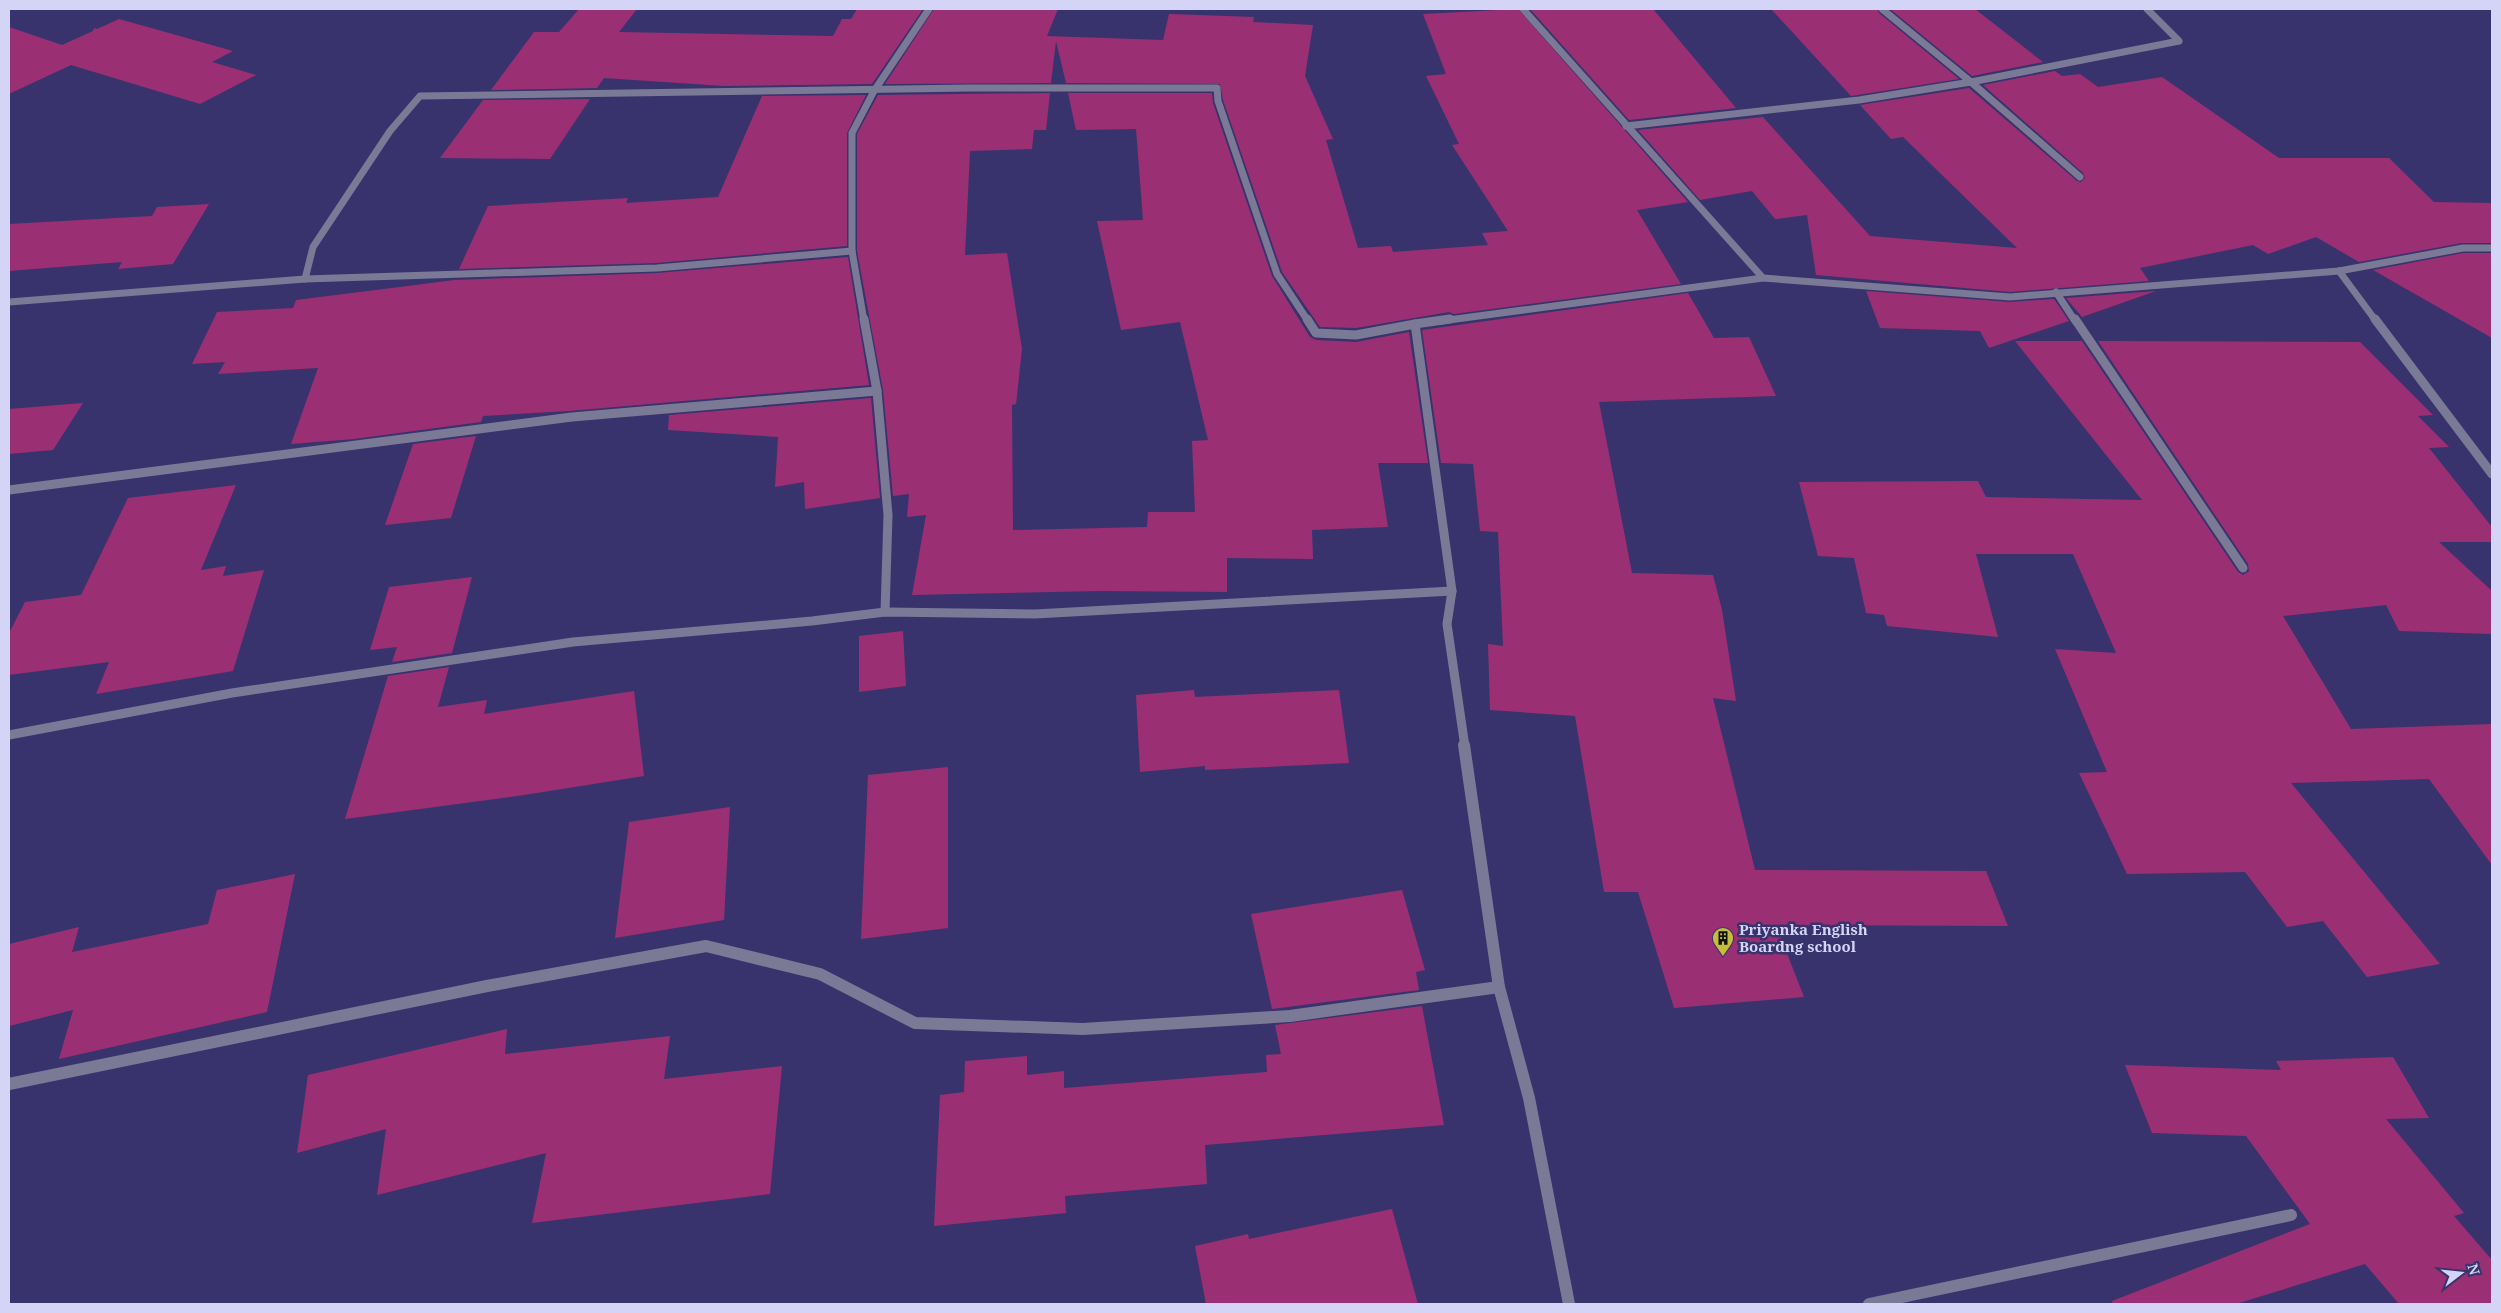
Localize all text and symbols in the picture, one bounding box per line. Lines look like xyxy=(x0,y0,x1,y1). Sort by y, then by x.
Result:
place label: Priyanka English Boardng school xyxy=(1739,919,1868,956)
building icon: Priyanka English Boardng school xyxy=(1711,926,1735,957)
north arrow xyxy=(2436,1248,2486,1298)
text: N xyxy=(2463,1261,2485,1277)

